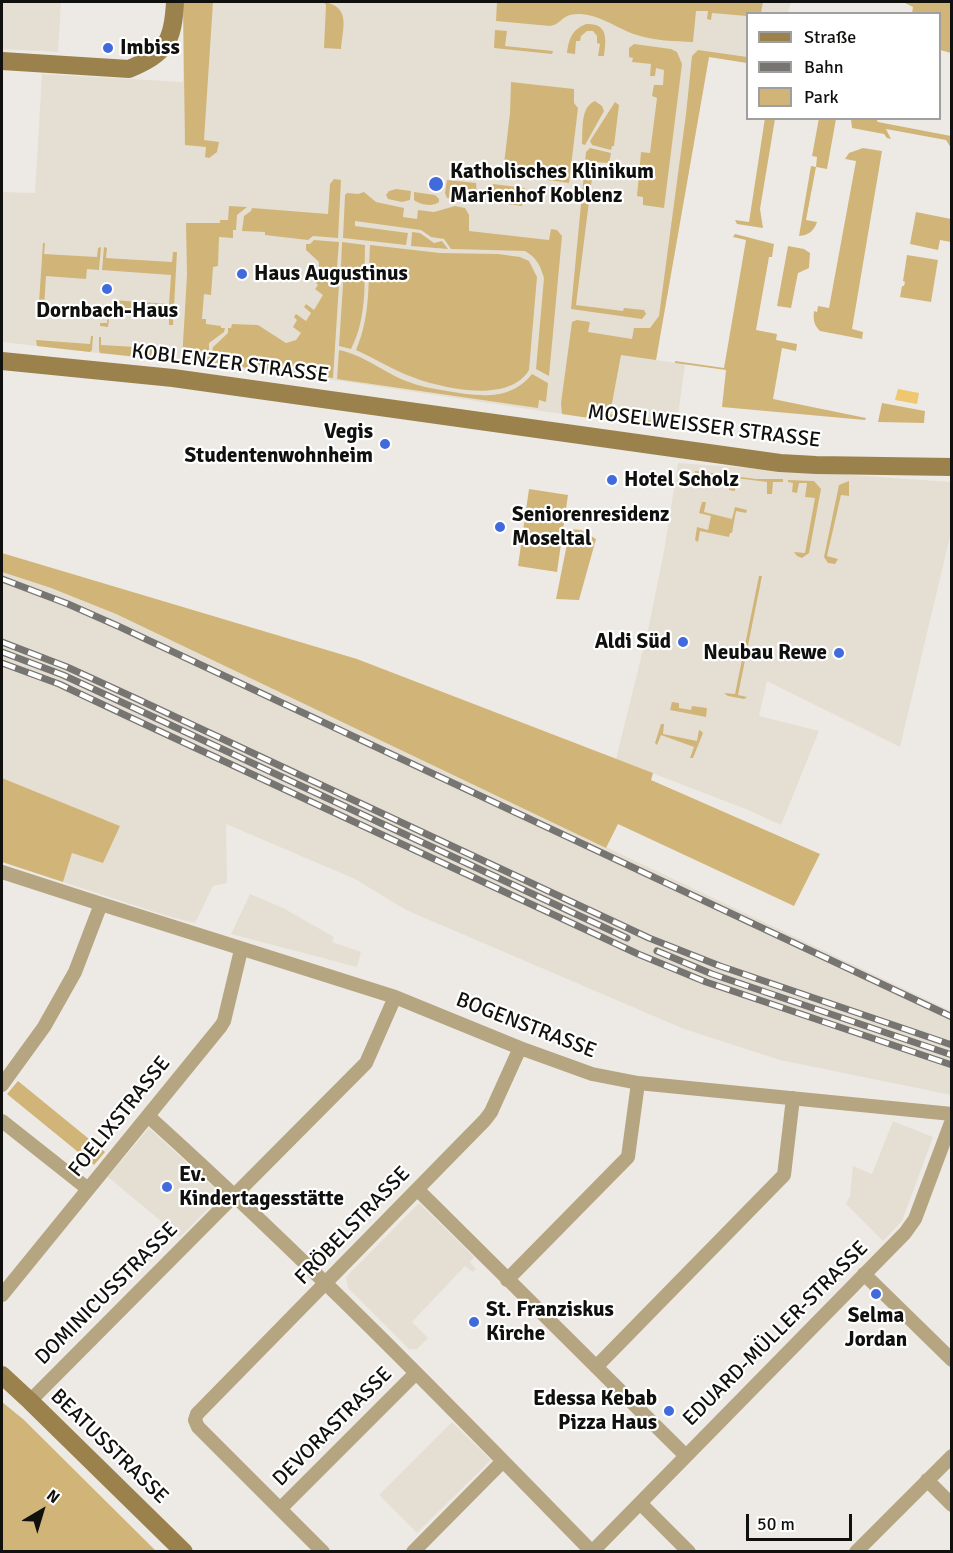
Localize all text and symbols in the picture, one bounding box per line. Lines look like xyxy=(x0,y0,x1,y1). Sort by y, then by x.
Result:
legend xyxy=(746,12,941,120)
text: Straße xyxy=(804,26,856,48)
place label: Imbiss xyxy=(120,35,180,61)
marker: Imbiss xyxy=(101,41,115,55)
text: Bahn xyxy=(804,56,844,78)
text: Park xyxy=(804,86,839,108)
place label: Katholisches Klinikum Marienhof Koblenz xyxy=(450,159,654,209)
marker: Katholisches Klinikum Marienhof Koblenz xyxy=(427,175,445,193)
place label: Haus Augustinus xyxy=(254,261,408,287)
marker: Haus Augustinus xyxy=(235,267,249,281)
marker: Dornbach-Haus xyxy=(100,282,114,296)
place label: Dornbach-Haus xyxy=(36,298,178,324)
street label: KOBLENZER STRASSE xyxy=(130,339,330,389)
street label: MOSELWEISSER STRASSE xyxy=(586,400,822,454)
place label: Vegis Studentenwohnheim xyxy=(185,419,373,469)
marker: Vegis Studentenwohnheim xyxy=(378,437,392,451)
place label: Hotel Scholz xyxy=(624,467,739,493)
marker: Hotel Scholz xyxy=(605,473,619,487)
place label: Seniorenresidenz Moseltal xyxy=(512,502,670,552)
marker: Seniorenresidenz Moseltal xyxy=(493,520,507,534)
place label: Aldi Süd xyxy=(595,629,671,655)
marker: Aldi Süd xyxy=(676,635,690,649)
place label: Neubau Rewe xyxy=(703,640,827,666)
marker: Neubau Rewe xyxy=(832,646,846,660)
street label: BOGENSTRASSE xyxy=(452,988,600,1064)
street label: FOELIXSTRASSE xyxy=(64,1052,176,1182)
place label: Ev. Kindertagesstätte xyxy=(179,1162,344,1212)
street label: FRÖBELSTRASSE xyxy=(290,1162,416,1290)
marker: Ev. Kindertagesstätte xyxy=(160,1180,174,1194)
street label: DOMINICUSSTRASSE xyxy=(30,1217,184,1371)
street label: EDUARD-MÜLLER-STRASSE xyxy=(678,1236,874,1432)
marker: Selma Jordan xyxy=(869,1287,883,1301)
place label: St. Franziskus Kirche xyxy=(486,1297,614,1347)
place label: Selma Jordan xyxy=(845,1303,907,1353)
marker: St. Franziskus Kirche xyxy=(467,1315,481,1329)
street label: DEVORASTRASSE xyxy=(268,1362,398,1492)
street label: BEATUSSTRASSE xyxy=(45,1384,173,1510)
place label: Edessa Kebab Pizza Haus xyxy=(533,1386,657,1436)
marker: Edessa Kebab Pizza Haus xyxy=(662,1404,676,1418)
north arrow xyxy=(12,1481,72,1541)
text: N xyxy=(43,1486,64,1508)
scale bar xyxy=(749,1502,856,1540)
text: 50 m xyxy=(757,1513,795,1535)

